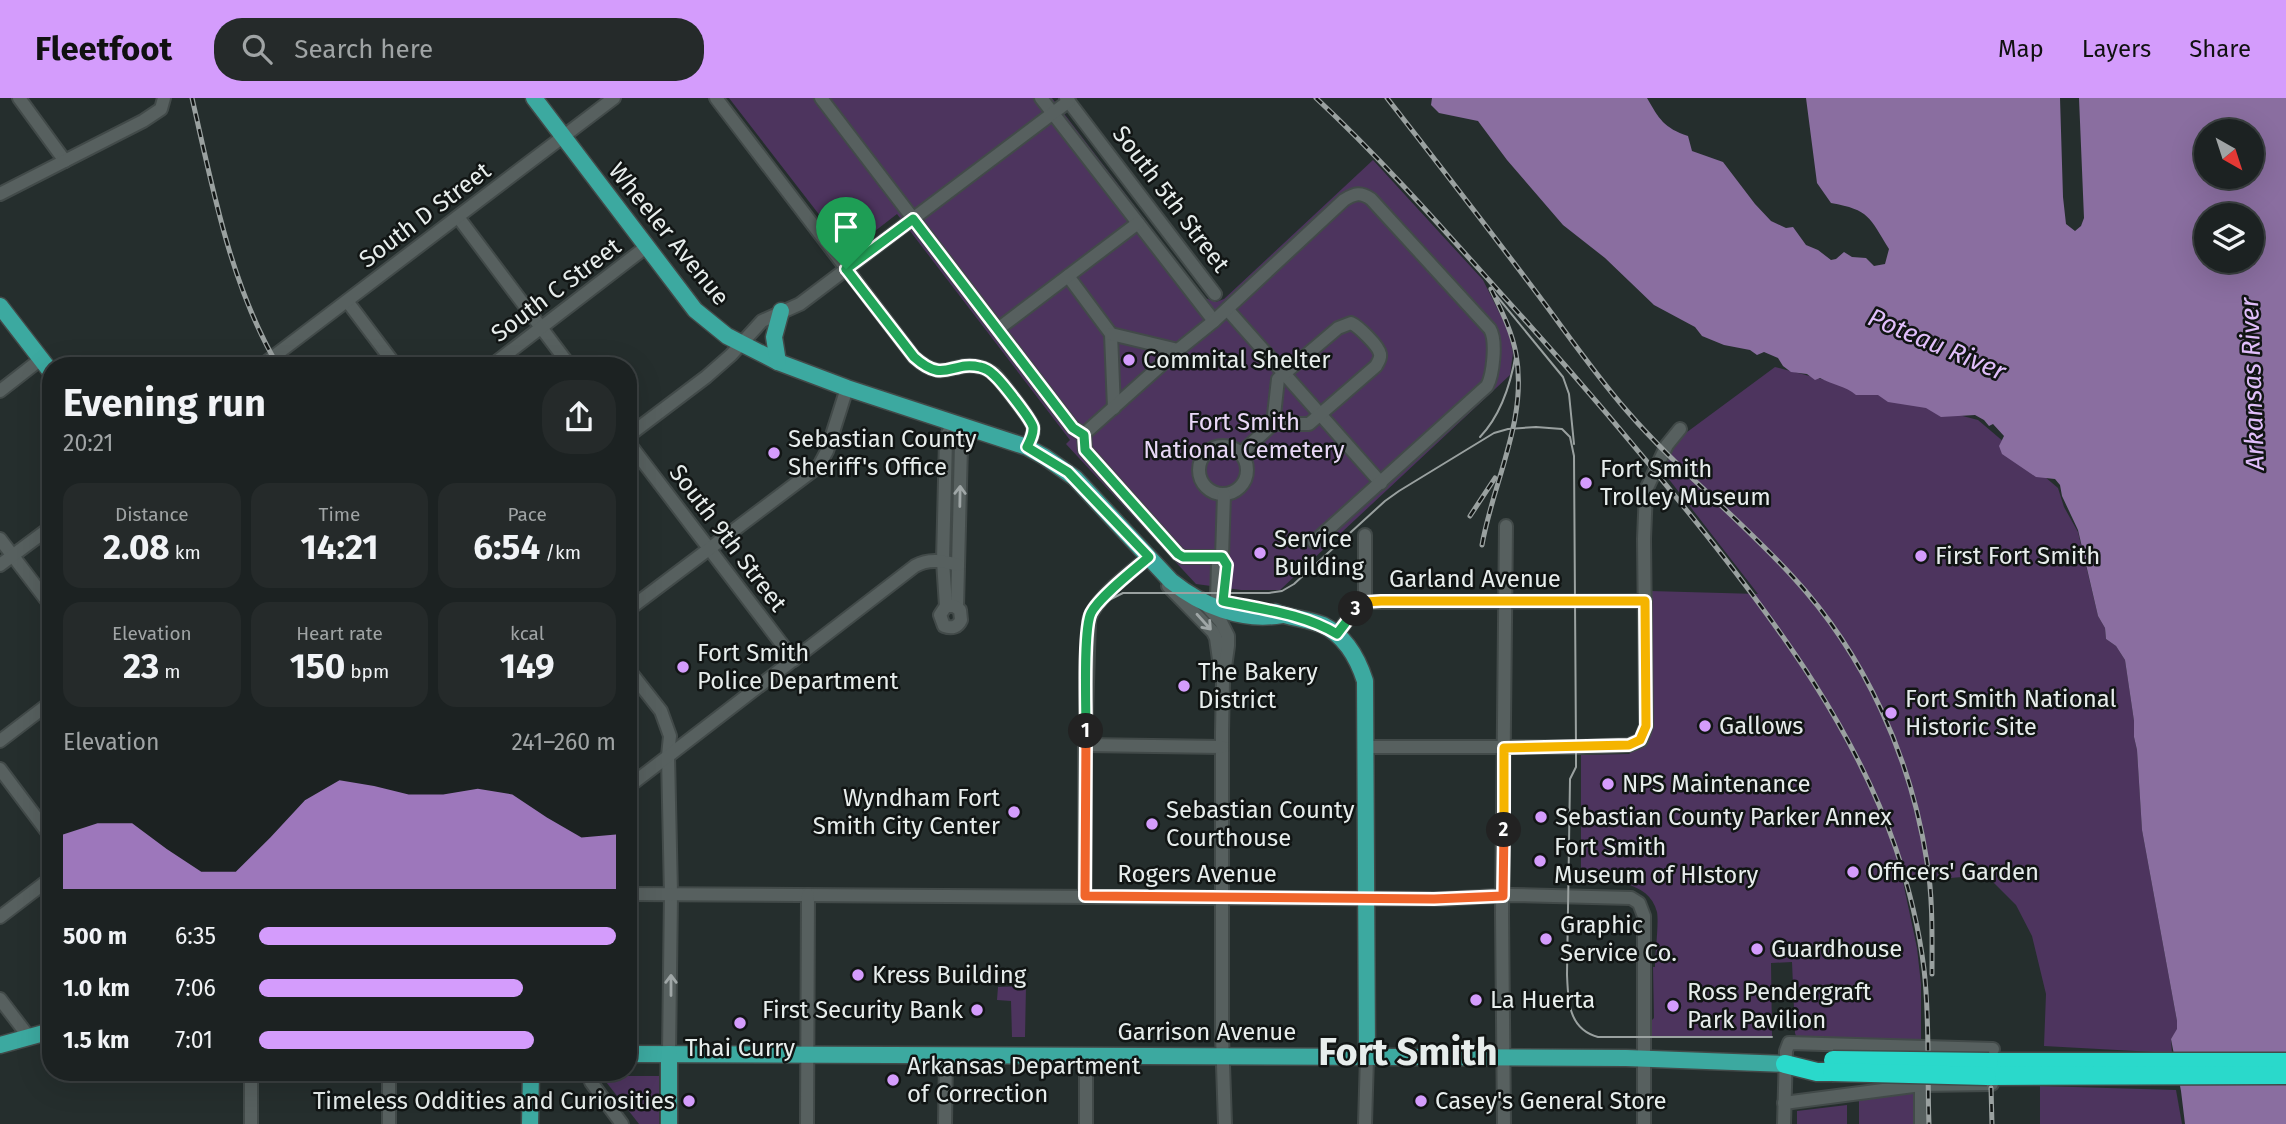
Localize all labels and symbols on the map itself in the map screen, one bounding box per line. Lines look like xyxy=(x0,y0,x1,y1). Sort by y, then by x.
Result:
north arrow xyxy=(2194,119,2264,189)
street label: South 5th Street xyxy=(1107,120,1235,278)
street label: South D Street xyxy=(354,156,496,273)
street label: Wheeler Avenue xyxy=(603,157,735,311)
pin xyxy=(816,197,876,269)
street label: South C Street xyxy=(486,232,627,348)
water label: Arkansas River xyxy=(2234,296,2271,472)
water label: Poteau River xyxy=(1863,302,2011,388)
place label: Commital Shelter xyxy=(1143,346,1331,374)
marker: Commital Shelter xyxy=(1121,352,1137,368)
park label: Fort Smith National Cemetery xyxy=(1143,408,1345,464)
place label: Sebastian County Sheriff's Office xyxy=(788,425,977,481)
marker: Sebastian County Sheriff's Office xyxy=(766,445,782,461)
place label: Fort Smith Trolley Museum xyxy=(1600,455,1771,511)
street label: South 9th Street xyxy=(664,459,793,617)
marker: Fort Smith Trolley Museum xyxy=(1578,475,1594,491)
one-way arrow xyxy=(953,485,967,508)
place label: Service Building xyxy=(1274,525,1364,581)
place label: First Fort Smith xyxy=(1935,542,2100,570)
marker: Service Building xyxy=(1252,545,1268,561)
marker: First Fort Smith xyxy=(1913,548,1929,564)
street label: Garland Avenue xyxy=(1389,565,1561,593)
pin: 3 xyxy=(1338,592,1374,626)
one-way arrow xyxy=(1195,613,1212,630)
place label: Fort Smith Police Department xyxy=(697,639,899,695)
place label: The Bakery District xyxy=(1198,658,1318,714)
marker: Fort Smith Police Department xyxy=(675,659,691,675)
marker: The Bakery District xyxy=(1176,678,1192,694)
place label: Fort Smith National Historic Site xyxy=(1905,685,2117,741)
marker: Fort Smith National Historic Site xyxy=(1883,705,1899,721)
place label: Gallows xyxy=(1719,712,1803,740)
pin: 1 xyxy=(1068,714,1104,748)
marker: Gallows xyxy=(1697,718,1713,734)
place label: NPS Maintenance xyxy=(1622,770,1811,798)
marker: NPS Maintenance xyxy=(1600,776,1616,792)
place label: Wyndham Fort Smith City Center xyxy=(813,784,1001,840)
place label: Sebastian County Courthouse xyxy=(1166,796,1355,852)
place label: Sebastian County Parker Annex xyxy=(1555,803,1892,831)
marker: Wyndham Fort Smith City Center xyxy=(1006,804,1022,820)
marker: Sebastian County Parker Annex xyxy=(1533,809,1549,825)
pin: 2 xyxy=(1486,812,1522,848)
marker: Sebastian County Courthouse xyxy=(1144,816,1160,832)
place label: Fort Smith Museum of HIstory xyxy=(1554,833,1758,889)
marker: Fort Smith Museum of HIstory xyxy=(1532,853,1548,869)
place label: Officers' Garden xyxy=(1867,858,2039,886)
street label: Rogers Avenue xyxy=(1117,860,1277,888)
marker: Officers' Garden xyxy=(1845,864,1861,880)
place label: Graphic Service Co. xyxy=(1560,911,1677,967)
marker: Graphic Service Co. xyxy=(1538,931,1554,947)
place label: Guardhouse xyxy=(1771,935,1902,963)
marker: Guardhouse xyxy=(1749,941,1765,957)
place label: Kress Building xyxy=(872,961,1027,989)
marker: Kress Building xyxy=(850,967,866,983)
one-way arrow xyxy=(664,974,678,997)
place label: Ross Pendergraft Park Pavilion xyxy=(1687,978,1871,1034)
place label: La Huerta xyxy=(1490,986,1595,1014)
marker: La Huerta xyxy=(1468,992,1484,1008)
place label: First Security Bank xyxy=(762,996,964,1024)
marker: Ross Pendergraft Park Pavilion xyxy=(1665,998,1681,1014)
marker: First Security Bank xyxy=(969,1002,985,1018)
marker: Thai Curry xyxy=(732,1015,748,1031)
street label: Garrison Avenue xyxy=(1118,1018,1296,1046)
district label: Fort Smith xyxy=(1318,1029,1498,1075)
place label: Thai Curry xyxy=(685,1034,795,1062)
place label: Arkansas Department of Correction xyxy=(907,1052,1141,1108)
marker: Arkansas Department of Correction xyxy=(885,1072,901,1088)
place label: Timeless Oddities and Curiosities xyxy=(313,1087,675,1115)
place label: Casey's General Store xyxy=(1435,1087,1667,1115)
marker: Timeless Oddities and Curiosities xyxy=(681,1093,697,1109)
marker: Casey's General Store xyxy=(1413,1093,1429,1109)

